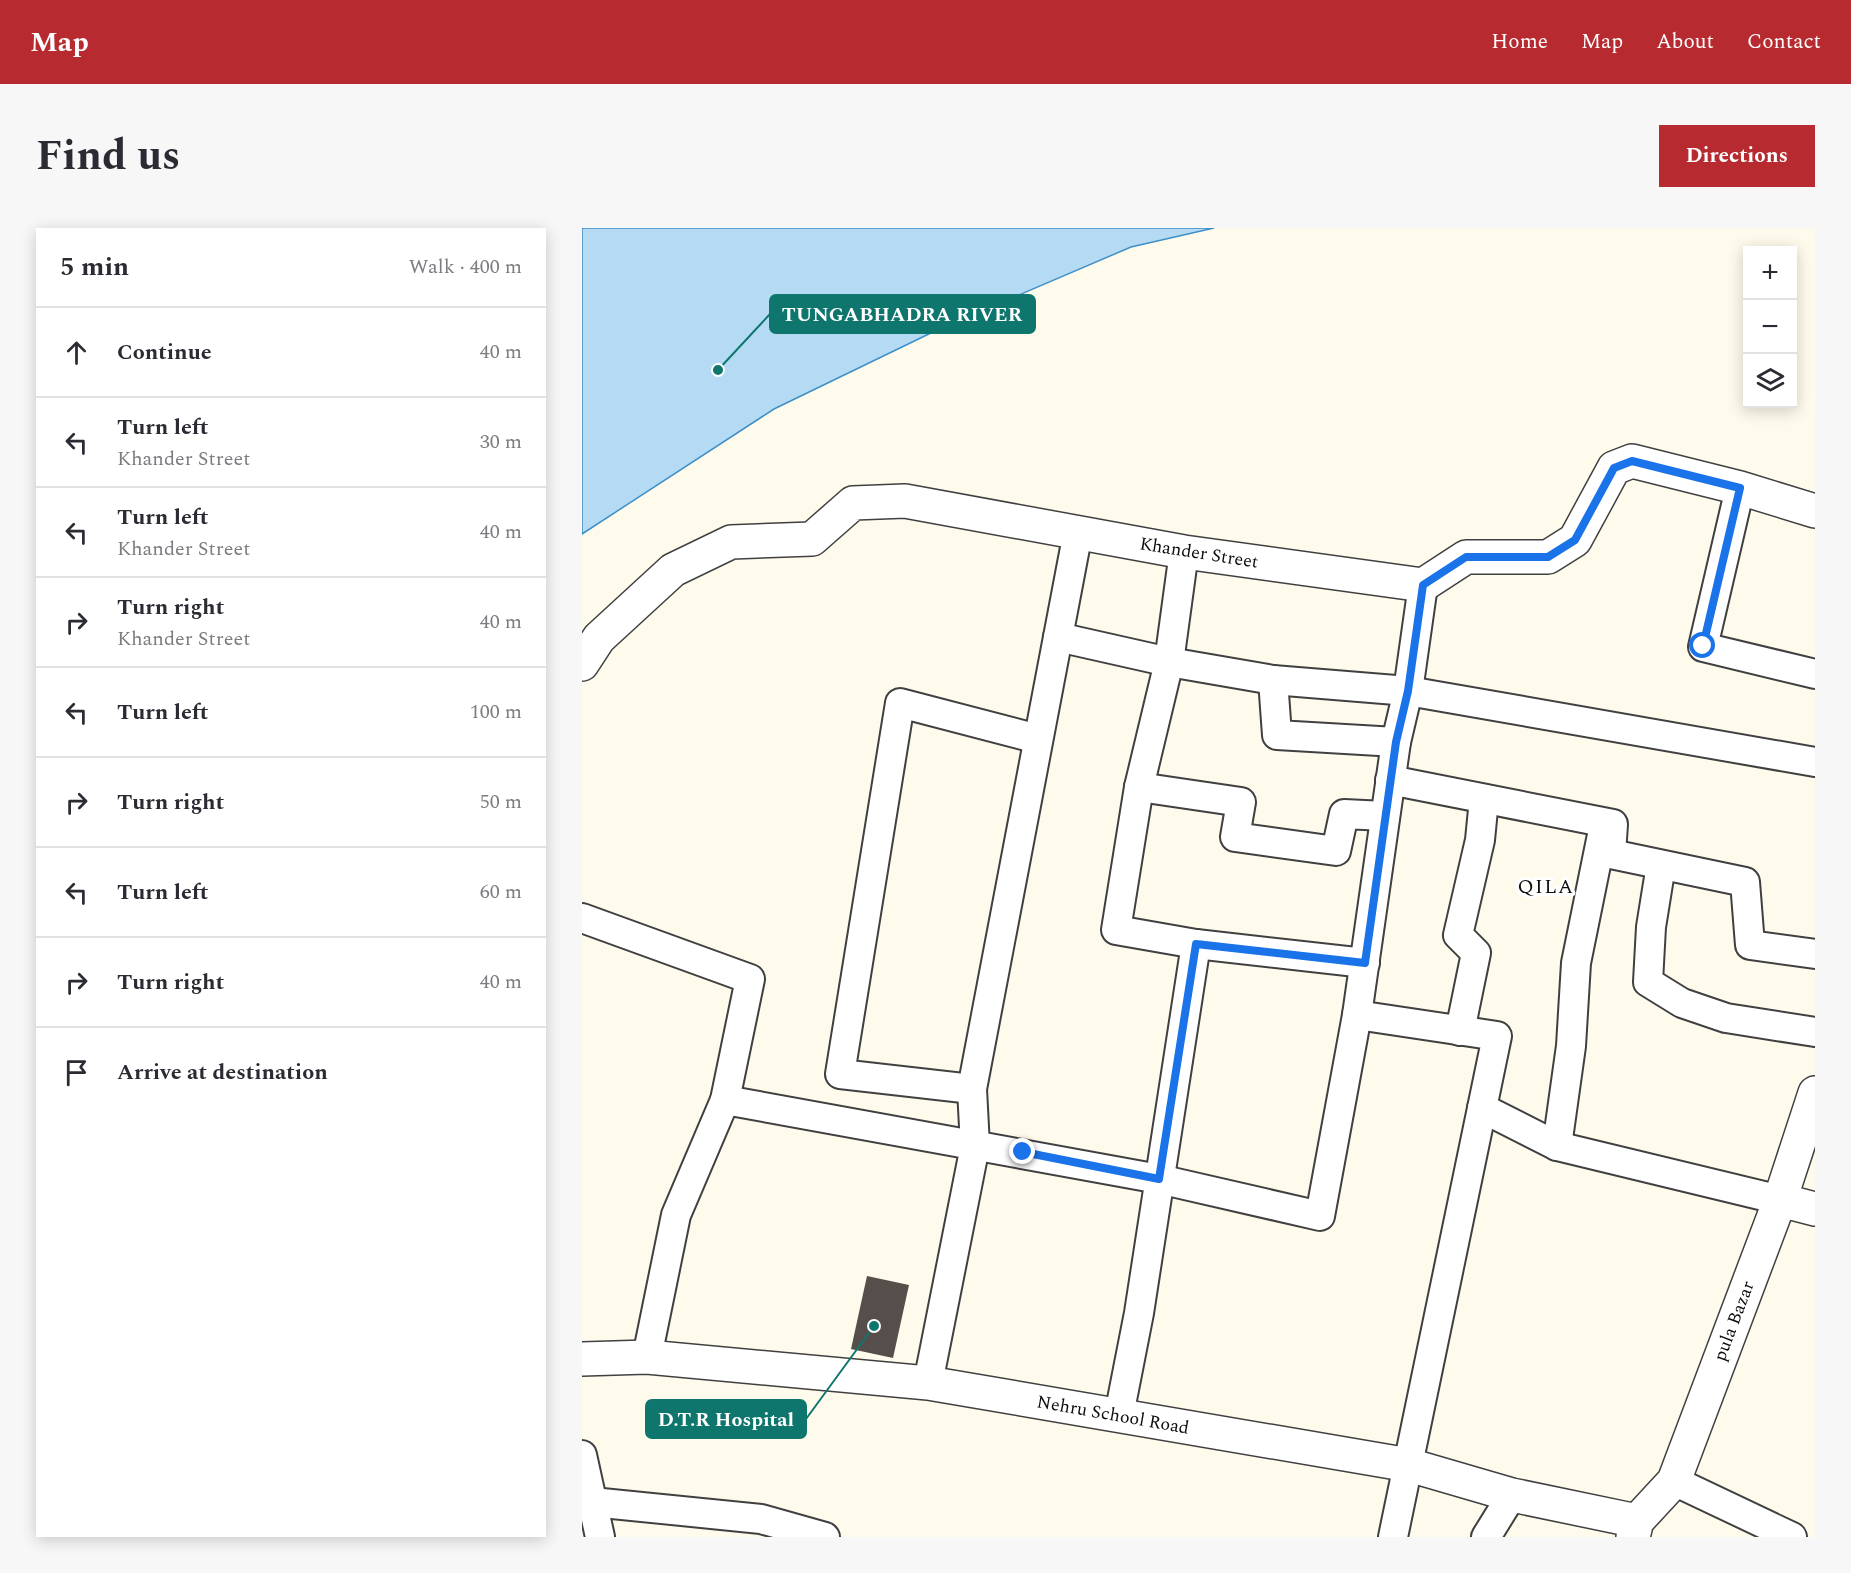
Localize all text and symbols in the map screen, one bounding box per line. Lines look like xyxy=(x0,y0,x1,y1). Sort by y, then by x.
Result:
text: Map xyxy=(30,21,89,64)
text: Home xyxy=(1491,26,1548,58)
text: Map xyxy=(1581,26,1623,58)
text: About xyxy=(1656,26,1714,58)
text: Contact xyxy=(1747,26,1821,58)
text: Find us xyxy=(36,125,180,188)
button: Directions xyxy=(1659,125,1815,187)
map controls xyxy=(1743,246,1797,408)
button: + xyxy=(1743,246,1797,300)
text: 5 min xyxy=(60,247,129,287)
text: Walk · 400 m xyxy=(409,252,522,282)
callout: TUNGABHADRA RIVER xyxy=(770,295,1035,333)
text: TUNGABHADRA RIVER xyxy=(782,300,1023,330)
button: − xyxy=(1743,300,1797,354)
icon: ahead xyxy=(60,336,93,369)
text: Continue xyxy=(117,336,212,369)
text: 40 m xyxy=(480,337,522,367)
button: layers xyxy=(1743,354,1797,408)
text: Turn left xyxy=(117,411,209,444)
icon: left xyxy=(60,426,93,459)
text: 30 m xyxy=(480,427,522,457)
text: Khander Street xyxy=(117,444,250,474)
text: Turn left xyxy=(117,501,209,534)
icon: left xyxy=(60,516,93,549)
text: 40 m xyxy=(480,517,522,547)
street label: Khander Street xyxy=(1138,530,1260,576)
text: Khander Street xyxy=(117,534,250,564)
text: Turn right xyxy=(117,591,224,624)
icon: right xyxy=(60,606,93,639)
text: 40 m xyxy=(480,607,522,637)
text: Khander Street xyxy=(117,624,250,654)
route start xyxy=(1689,632,1715,658)
icon: left xyxy=(60,696,93,729)
text: Turn left xyxy=(117,696,209,729)
text: 100 m xyxy=(470,697,522,727)
icon: right xyxy=(60,786,93,819)
text: Turn right xyxy=(117,786,224,819)
text: 50 m xyxy=(480,787,522,817)
district label: QILA xyxy=(1517,872,1575,902)
icon: left xyxy=(60,876,93,909)
text: Turn left xyxy=(117,876,209,909)
text: 60 m xyxy=(480,877,522,907)
icon: right xyxy=(60,966,93,999)
text: Turn right xyxy=(117,966,224,999)
text: 40 m xyxy=(480,967,522,997)
icon: arrive xyxy=(60,1056,93,1089)
text: Arrive at destination xyxy=(117,1056,328,1089)
route end xyxy=(1009,1138,1035,1164)
street label: pula Bazar xyxy=(1706,1277,1762,1365)
street label: Nehru School Road xyxy=(1035,1388,1191,1442)
callout: D.T.R Hospital xyxy=(646,1400,806,1438)
text: D.T.R Hospital xyxy=(658,1405,794,1435)

